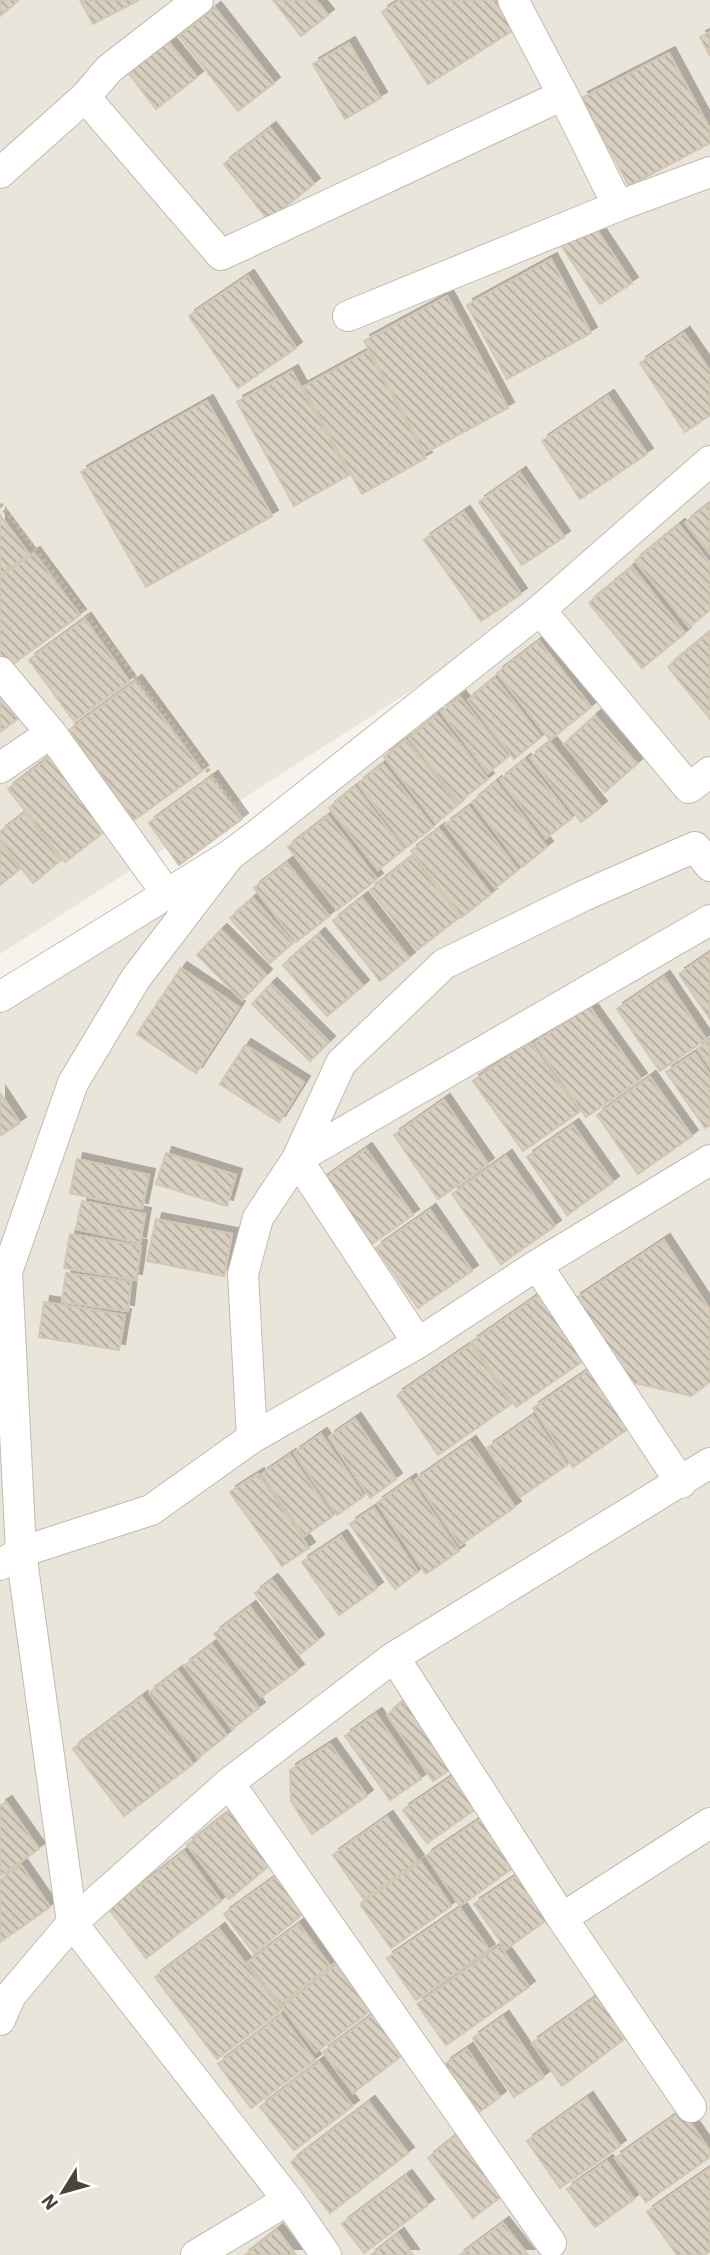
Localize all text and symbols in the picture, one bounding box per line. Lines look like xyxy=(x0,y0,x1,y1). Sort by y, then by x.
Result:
north arrow xyxy=(28,2157,98,2227)
text: N xyxy=(36,2190,63,2215)

